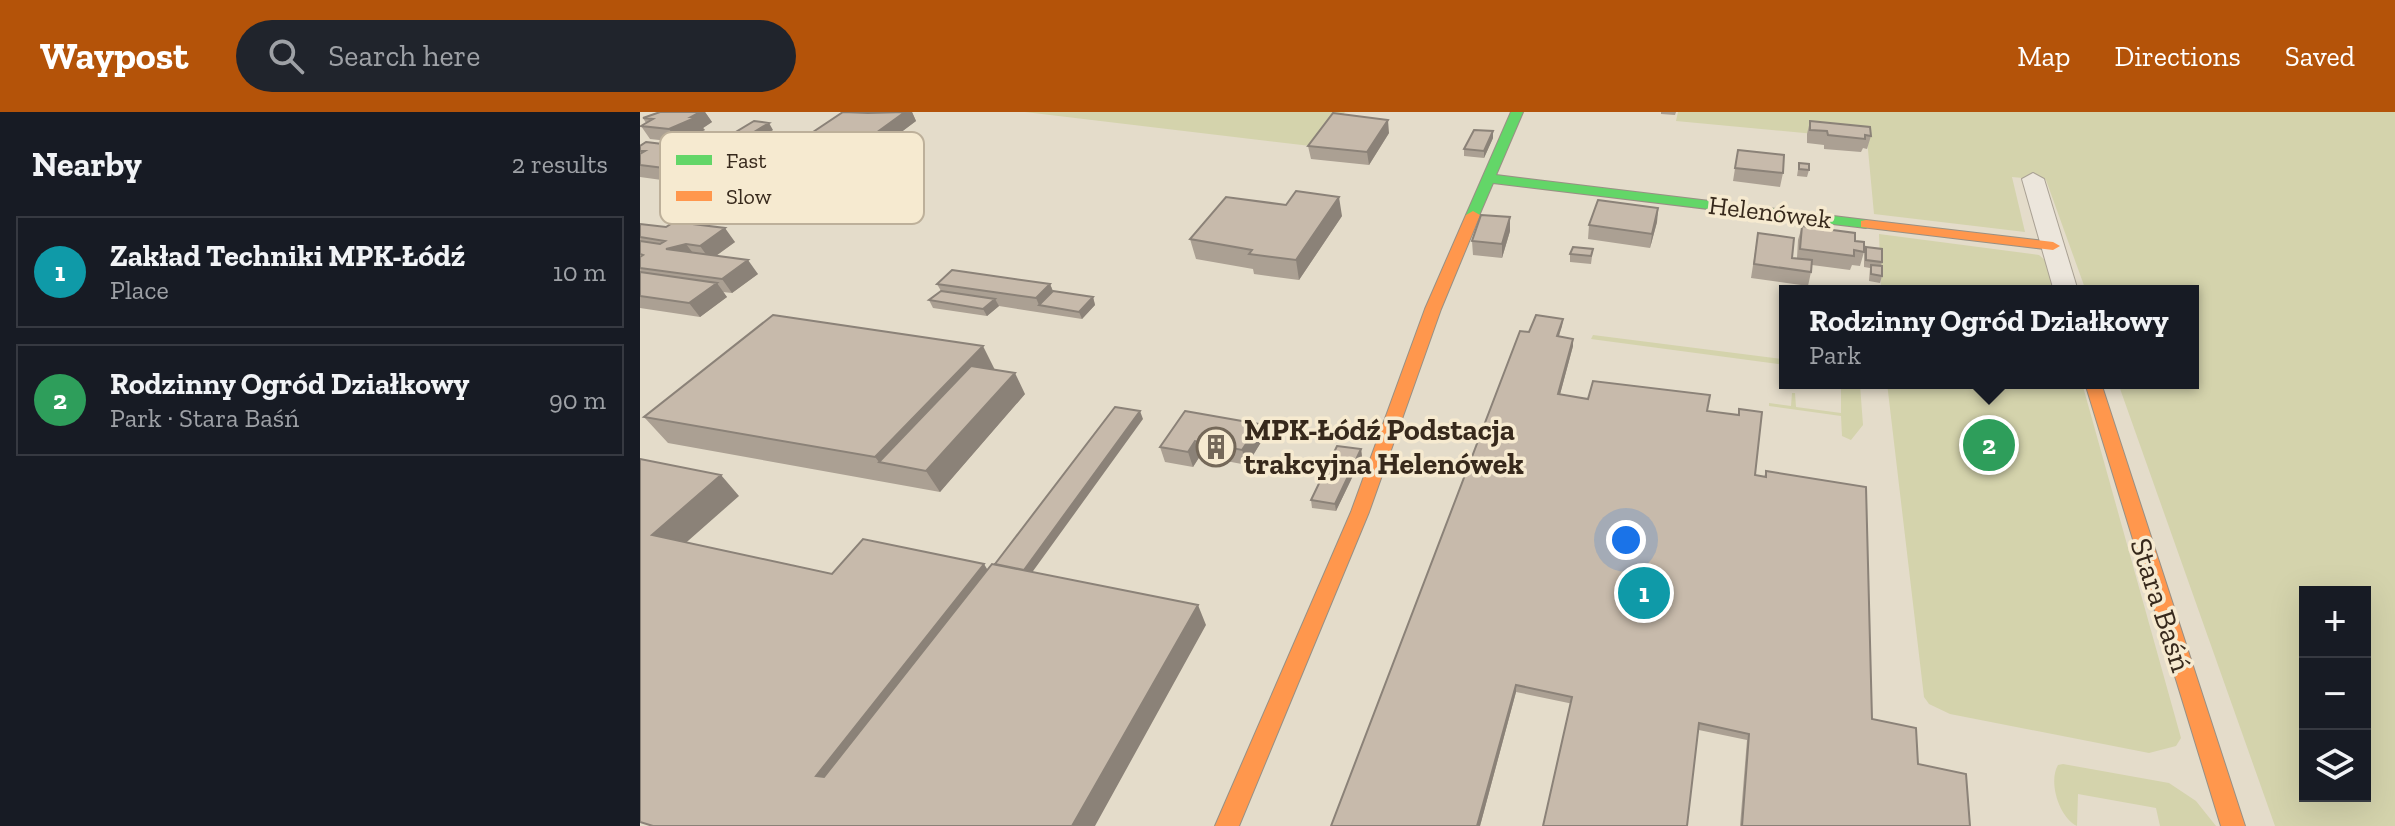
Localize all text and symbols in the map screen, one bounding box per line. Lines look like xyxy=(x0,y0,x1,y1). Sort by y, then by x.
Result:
search box xyxy=(236,20,796,92)
text: Waypost xyxy=(40,33,188,79)
icon: search xyxy=(264,34,308,78)
text: Search here xyxy=(328,38,480,74)
text: Map xyxy=(2017,40,2070,73)
text: Directions xyxy=(2114,40,2241,73)
text: Saved xyxy=(2285,40,2355,73)
legend xyxy=(660,132,924,224)
text: Nearby xyxy=(32,144,142,185)
text: Fast xyxy=(726,147,767,174)
text: 2 results xyxy=(512,148,608,180)
text: Slow xyxy=(726,183,772,210)
street label: Helenówek xyxy=(1707,189,1834,235)
text: Zakład Techniki MPK-Łódź xyxy=(110,238,465,274)
text: 1 xyxy=(55,256,65,288)
text: 10 m xyxy=(553,256,606,288)
text: Place xyxy=(110,274,169,306)
popup xyxy=(1779,285,2199,389)
text: Rodzinny Ogród Działkowy xyxy=(1809,303,2169,339)
text: Park xyxy=(1809,339,1861,371)
text: Rodzinny Ogród Działkowy xyxy=(110,366,469,402)
text: 2 xyxy=(53,384,67,416)
text: 90 m xyxy=(549,384,606,416)
text: Park · Stara Baśń xyxy=(110,402,299,434)
place label: MPK-Łódź Podstacja trakcyjna Helenówek xyxy=(1244,412,1524,482)
pin: 2 xyxy=(1963,415,2015,475)
building icon: MPK-Łódź Podstacja trakcyjna Helenówek xyxy=(1195,426,1237,468)
your location xyxy=(1606,520,1646,560)
street label: Stara Baśń xyxy=(2122,534,2200,676)
pin: 1 xyxy=(1618,563,1670,623)
map controls xyxy=(2299,586,2371,802)
button: + xyxy=(2299,586,2371,658)
button: − xyxy=(2299,658,2371,730)
button: layers xyxy=(2299,730,2371,802)

